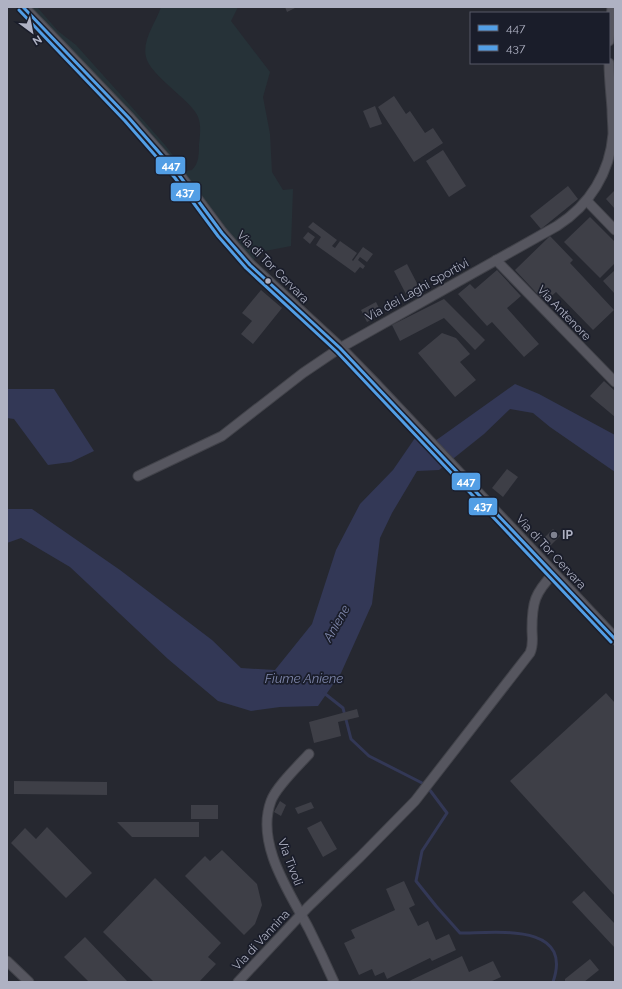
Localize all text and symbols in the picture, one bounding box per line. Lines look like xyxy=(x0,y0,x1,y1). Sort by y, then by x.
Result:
north arrow xyxy=(12,12,52,52)
legend xyxy=(470,12,610,64)
text: 447 xyxy=(506,21,526,35)
text: N xyxy=(30,32,44,48)
text: 437 xyxy=(506,41,526,55)
line badge: 447 xyxy=(155,156,186,175)
text: 447 xyxy=(162,159,181,172)
line badge: 437 xyxy=(170,182,201,202)
text: 437 xyxy=(176,186,195,199)
street label: Via di Tor Cervara xyxy=(234,228,312,306)
street label: Via dei Laghi Sportivi xyxy=(363,256,471,324)
unlabelled marker xyxy=(263,276,273,286)
street label: Via Antenore xyxy=(534,283,594,343)
line badge: 447 xyxy=(451,472,481,491)
text: 447 xyxy=(457,475,476,488)
line badge: 437 xyxy=(468,497,498,516)
text: 437 xyxy=(474,500,493,513)
street label: Via di Tor Cervara xyxy=(513,512,589,592)
place label: IP xyxy=(562,528,573,542)
marker: IP xyxy=(549,530,559,540)
water label: Aniene xyxy=(320,602,353,645)
water label: Fiume Aniene xyxy=(265,671,343,686)
street label: Via Tivoli xyxy=(275,837,305,887)
street label: Via di Vannina xyxy=(230,907,292,973)

